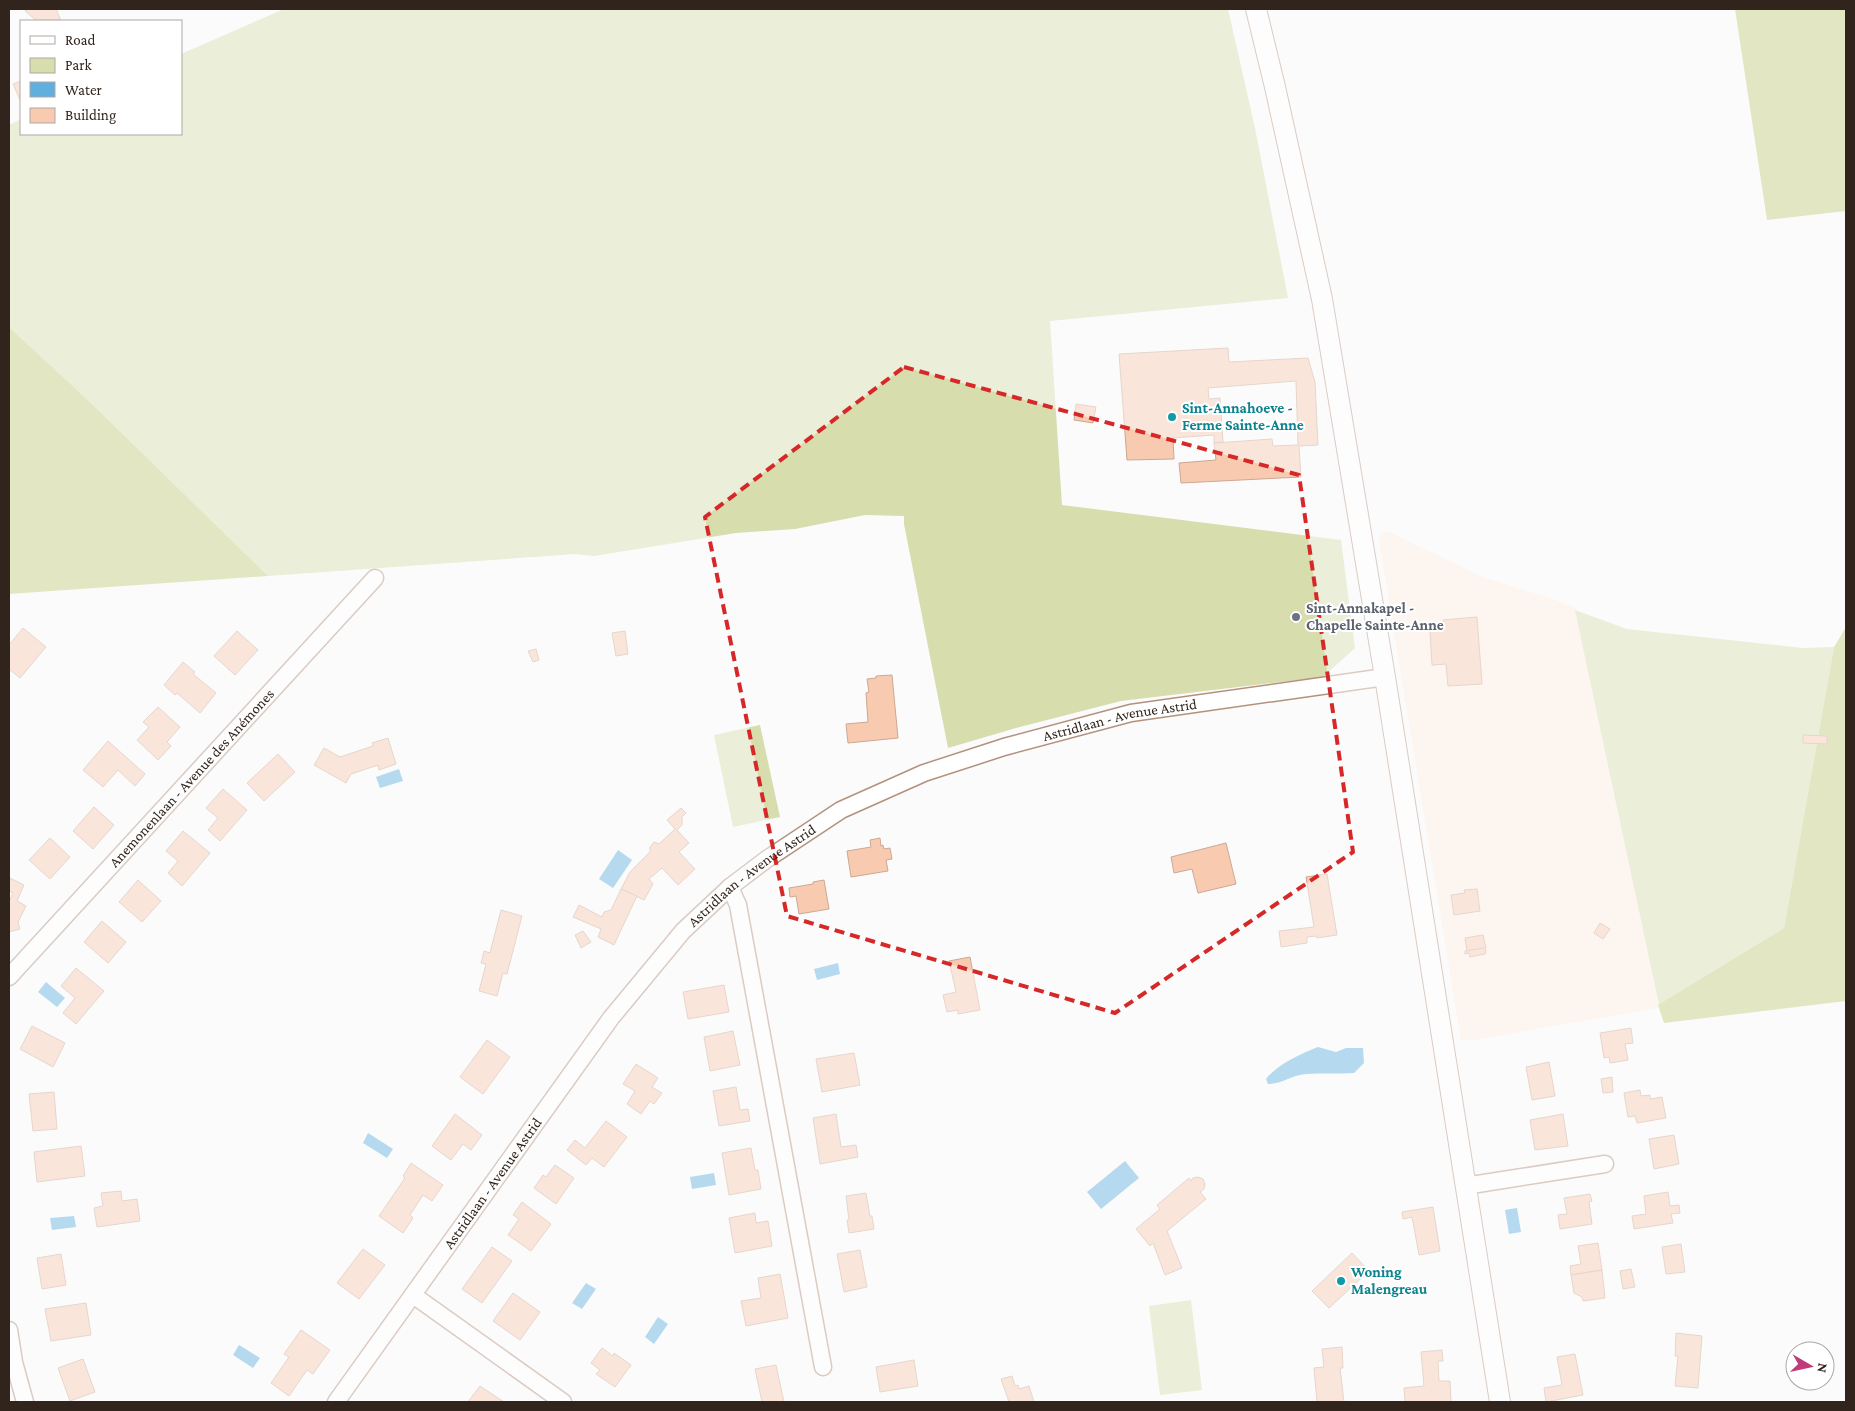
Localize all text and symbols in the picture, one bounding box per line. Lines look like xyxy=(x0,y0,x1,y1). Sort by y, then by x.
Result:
legend xyxy=(20,20,182,135)
text: Road xyxy=(65,32,96,48)
text: Park xyxy=(65,57,92,73)
text: Water xyxy=(65,82,102,98)
text: Building xyxy=(65,107,116,124)
place label: Sint-Annahoeve - Ferme Sainte-Anne xyxy=(1182,400,1304,433)
marker: Sint-Annahoeve - Ferme Sainte-Anne xyxy=(1166,411,1178,423)
place label: Sint-Annakapel - Chapelle Sainte-Anne xyxy=(1306,600,1444,633)
marker: Sint-Annakapel - Chapelle Sainte-Anne xyxy=(1290,611,1302,623)
street label: Anemonenlaan - Avenue des Anémones xyxy=(106,686,277,870)
street label: Astridlaan - Avenue Astrid xyxy=(1041,696,1198,744)
street label: Astridlaan - Avenue Astrid xyxy=(685,821,819,930)
street label: Astridlaan - Avenue Astrid xyxy=(440,1115,545,1252)
place label: Woning Malengreau xyxy=(1350,1264,1428,1297)
marker: Woning Malengreau xyxy=(1335,1275,1347,1287)
north arrow xyxy=(1785,1341,1835,1391)
text: N xyxy=(1814,1362,1831,1374)

